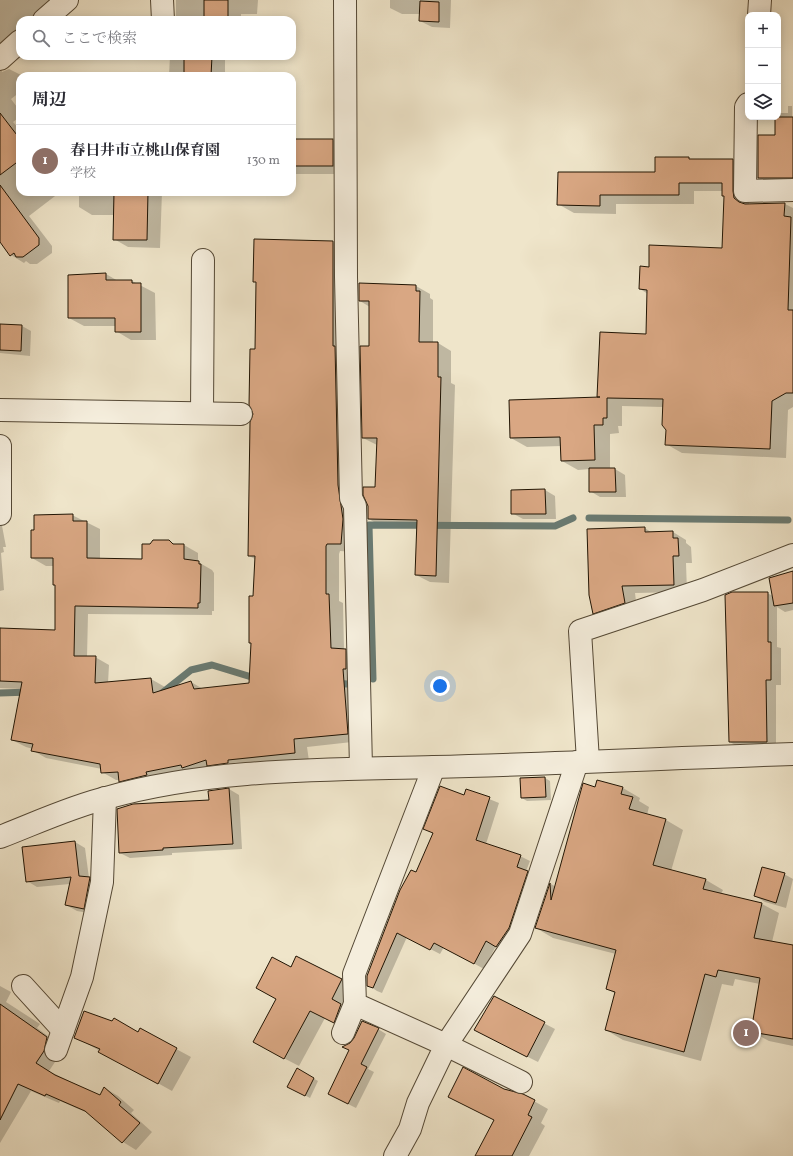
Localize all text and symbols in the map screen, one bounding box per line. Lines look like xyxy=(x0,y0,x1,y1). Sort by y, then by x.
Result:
map controls xyxy=(745,12,781,120)
button: + xyxy=(745,12,781,48)
search box xyxy=(16,16,296,60)
icon: search xyxy=(30,27,52,49)
text: ここで検索 xyxy=(62,29,137,50)
button: − xyxy=(745,48,781,84)
button: layers xyxy=(745,84,781,120)
text: 周辺 xyxy=(32,89,66,112)
text: 春日井市立桃山保育園 xyxy=(70,141,220,162)
text: 1 xyxy=(42,152,48,170)
text: 130 m xyxy=(247,152,280,170)
text: 学校 xyxy=(70,165,96,183)
your location xyxy=(430,676,450,696)
pin: 1 xyxy=(733,1018,759,1048)

